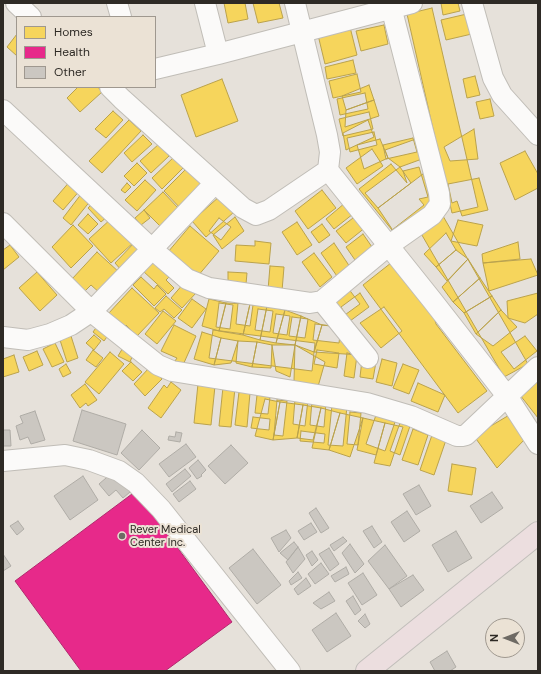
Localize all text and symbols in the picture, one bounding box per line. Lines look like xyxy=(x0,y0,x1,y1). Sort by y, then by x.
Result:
legend xyxy=(16,16,156,88)
text: Homes xyxy=(54,24,93,40)
text: Health xyxy=(54,44,90,60)
text: Other xyxy=(54,64,86,80)
place label: Rever Medical Center Inc. xyxy=(130,523,201,549)
marker: Rever Medical Center Inc. xyxy=(117,531,127,541)
north arrow xyxy=(485,618,525,658)
text: N xyxy=(487,634,501,642)

